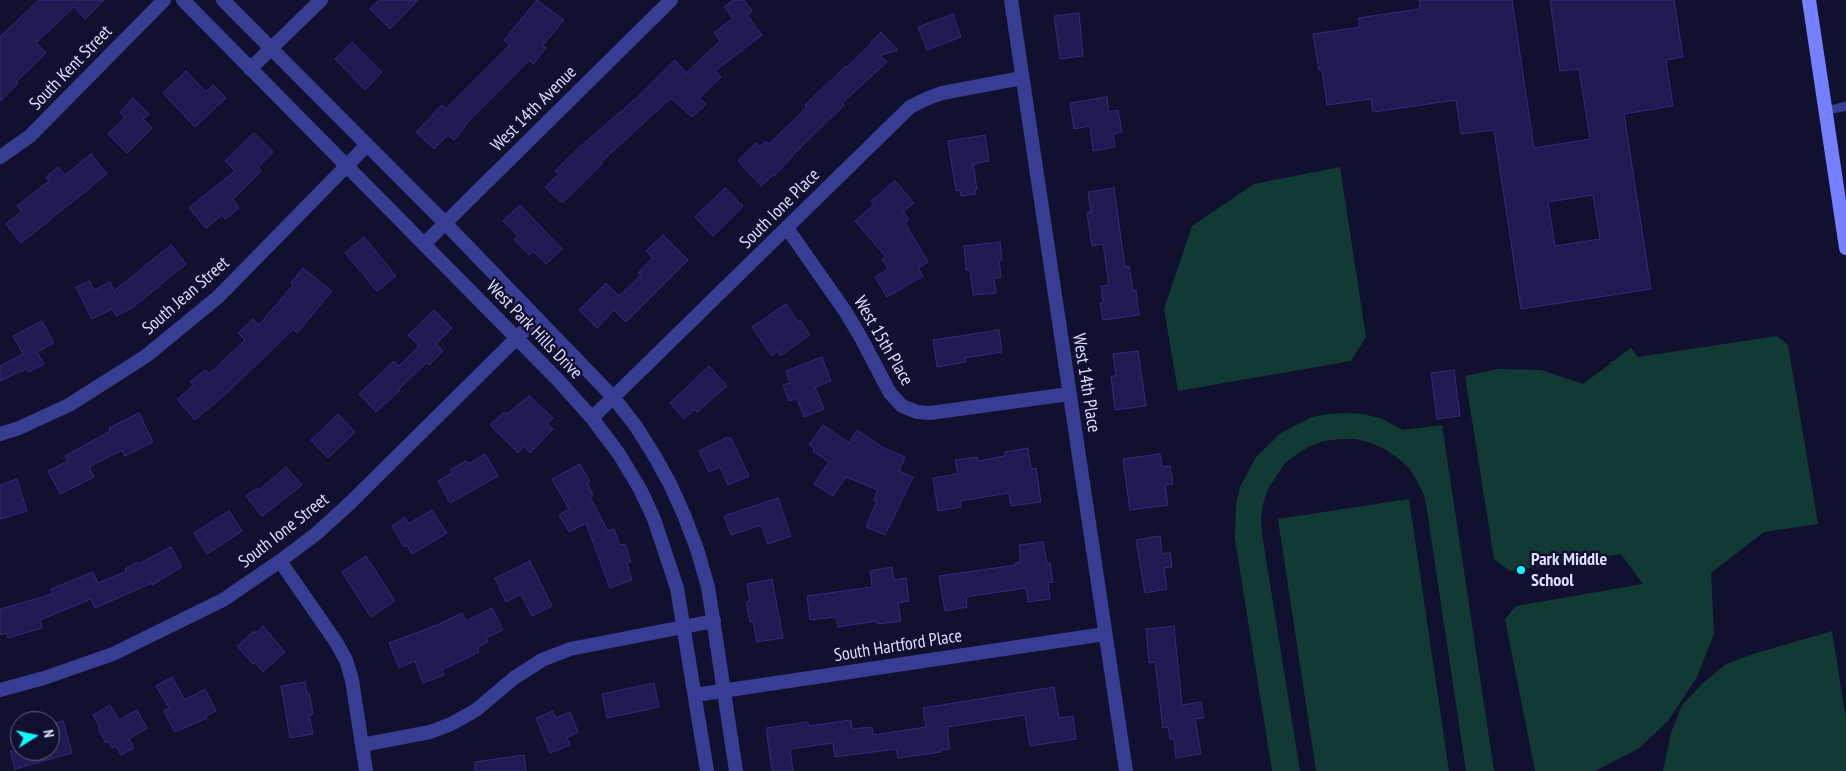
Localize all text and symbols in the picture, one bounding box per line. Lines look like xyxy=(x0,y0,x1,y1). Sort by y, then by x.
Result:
street label: South Kent Street xyxy=(25,21,117,115)
street label: West 14th Avenue xyxy=(487,62,581,156)
street label: South Ione Place xyxy=(736,165,824,253)
street label: South Jean Street xyxy=(138,252,234,340)
street label: West Park Hills Drive xyxy=(481,276,587,384)
street label: West 15th Place xyxy=(849,292,917,390)
street label: West 14th Place xyxy=(1068,332,1104,434)
street label: South Ione Street xyxy=(235,489,333,573)
place label: Park Middle School xyxy=(1531,549,1607,592)
marker: Park Middle School xyxy=(1515,564,1527,576)
street label: South Hartford Place xyxy=(833,625,963,667)
north arrow xyxy=(10,711,60,761)
text: N xyxy=(39,728,58,739)

